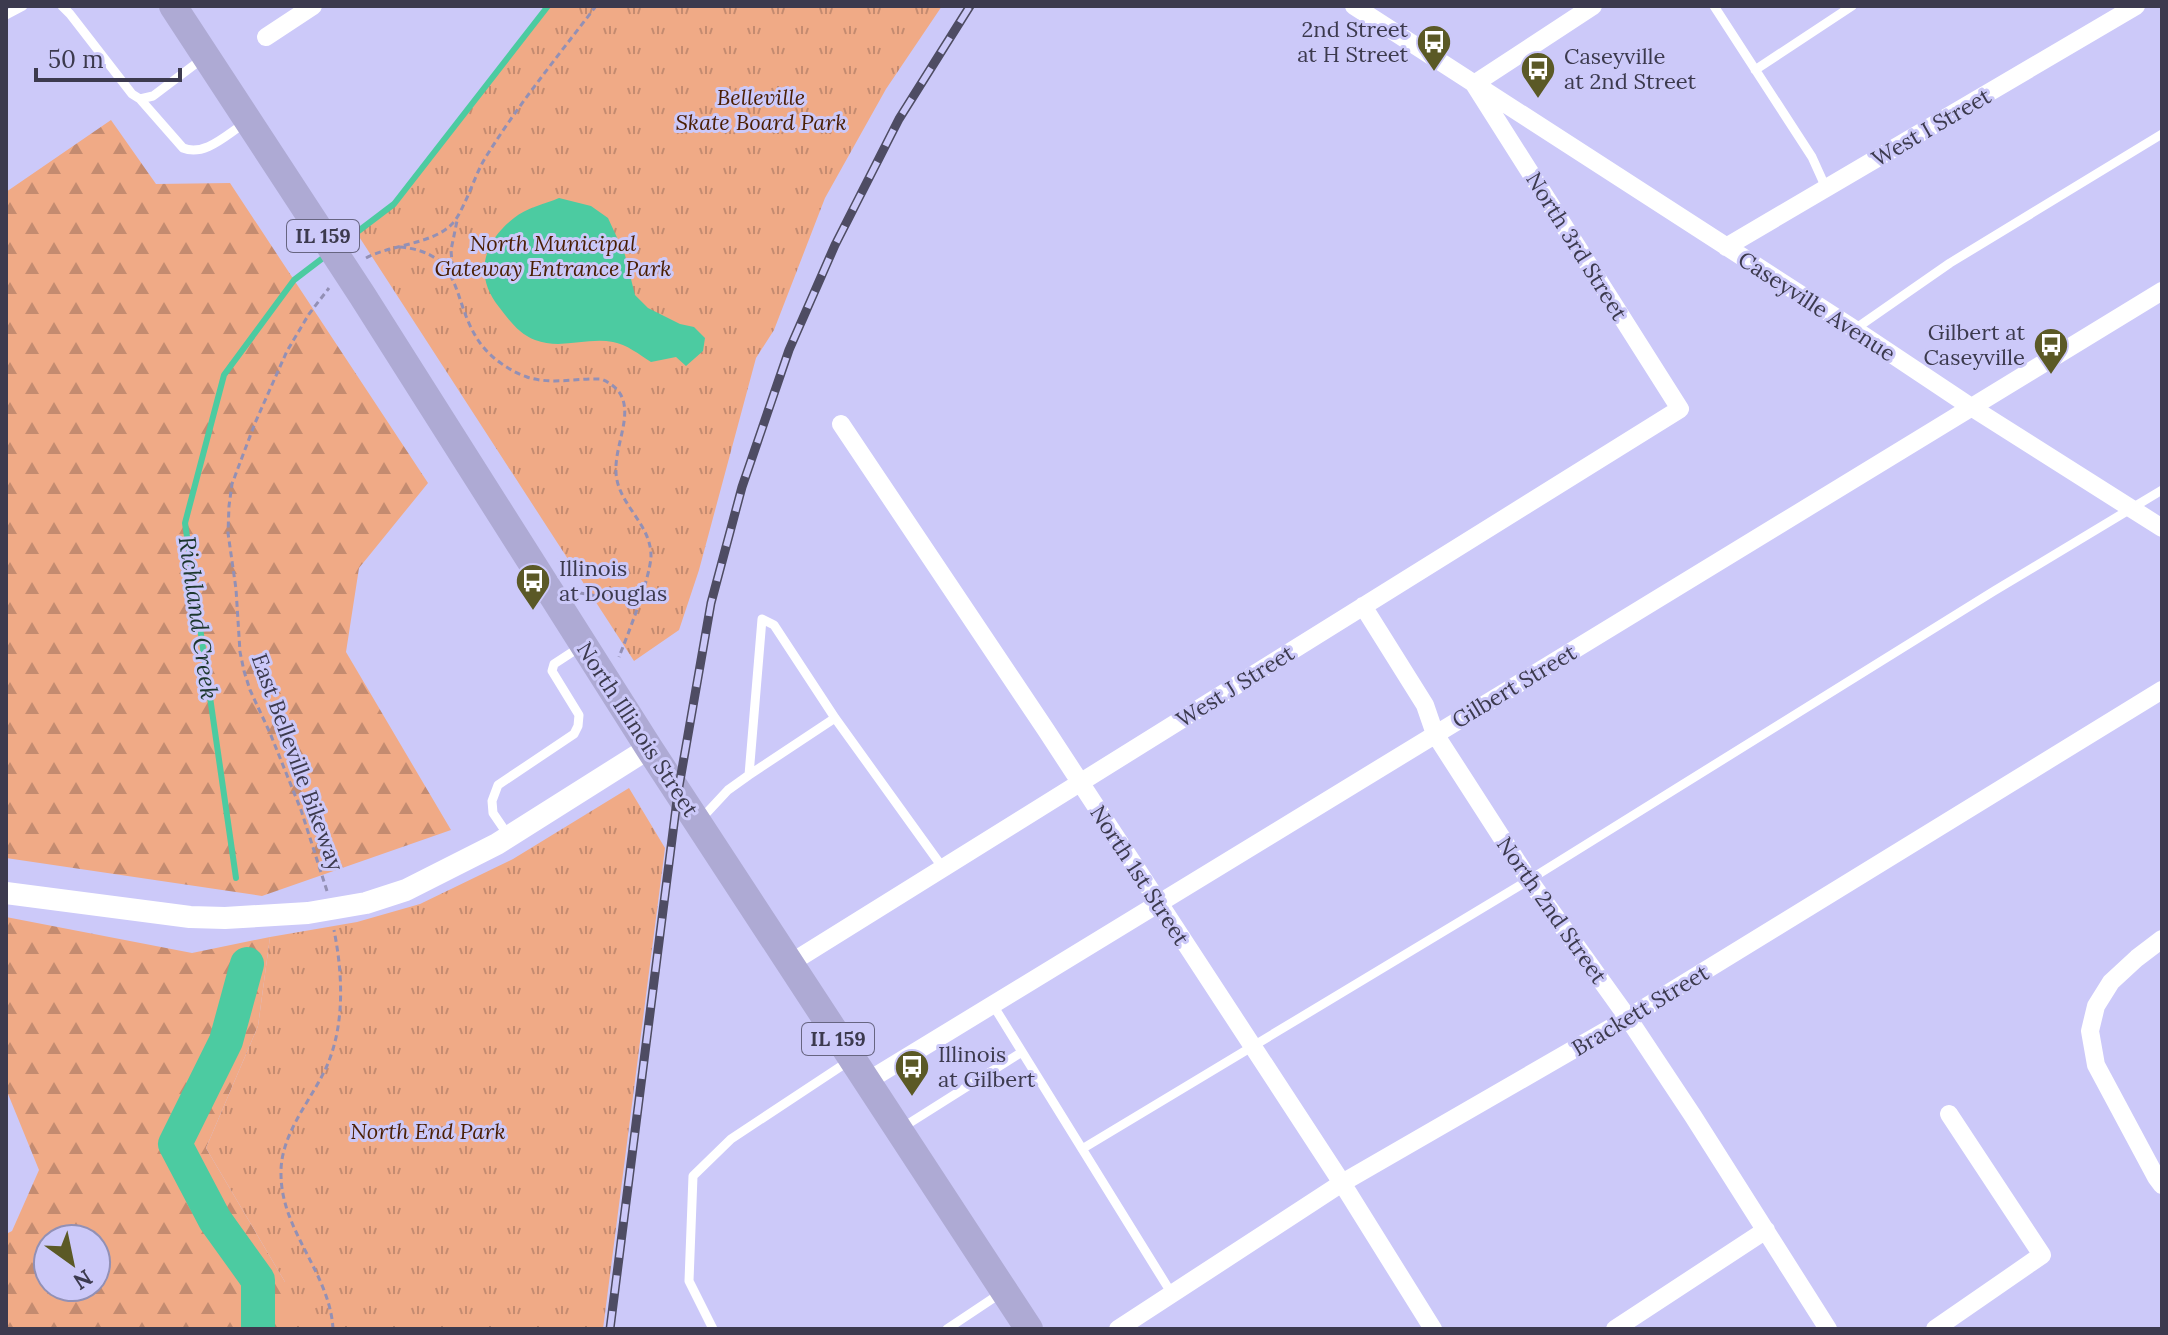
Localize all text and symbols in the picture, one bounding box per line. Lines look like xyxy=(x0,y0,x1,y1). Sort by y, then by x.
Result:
place label: 2nd Street at H Street xyxy=(1297,15,1408,68)
bus stop icon: 2nd Street at H Street xyxy=(1415,23,1453,73)
scale bar xyxy=(36,32,180,82)
place label: Caseyville at 2nd Street xyxy=(1564,42,1696,95)
text: 50 m xyxy=(48,44,104,75)
bus stop icon: Caseyville at 2nd Street xyxy=(1519,50,1557,100)
street label: West I Street xyxy=(1866,81,1996,172)
park label: Belleville Skate Board Park xyxy=(675,83,847,136)
street label: North 3rd Street xyxy=(1520,167,1634,326)
road number: IL 159 xyxy=(287,220,359,252)
park label: North Municipal Gateway Entrance Park xyxy=(434,229,672,282)
street label: Caseyville Avenue xyxy=(1733,245,1901,367)
place label: Gilbert at Caseyville xyxy=(1923,318,2025,371)
bus stop icon: Gilbert at Caseyville xyxy=(2032,326,2070,376)
water label: Richland Creek xyxy=(172,534,225,702)
place label: Illinois at Douglas xyxy=(559,554,667,607)
bus stop icon: Illinois at Douglas xyxy=(514,562,552,612)
street label: North Illinois Street xyxy=(571,636,705,822)
street label: West J Street xyxy=(1171,638,1300,733)
street label: Gilbert Street xyxy=(1447,638,1582,734)
street label: East Belleville Bikeway xyxy=(246,650,350,875)
street label: North 1st Street xyxy=(1084,800,1196,951)
street label: North 2nd Street xyxy=(1491,831,1613,989)
street label: Brackett Street xyxy=(1566,958,1714,1062)
road number: IL 159 xyxy=(802,1023,874,1055)
place label: Illinois at Gilbert xyxy=(938,1040,1036,1093)
bus stop icon: Illinois at Gilbert xyxy=(893,1048,931,1098)
park label: North End Park xyxy=(350,1117,506,1145)
north arrow xyxy=(32,1223,112,1303)
text: N xyxy=(68,1263,98,1296)

